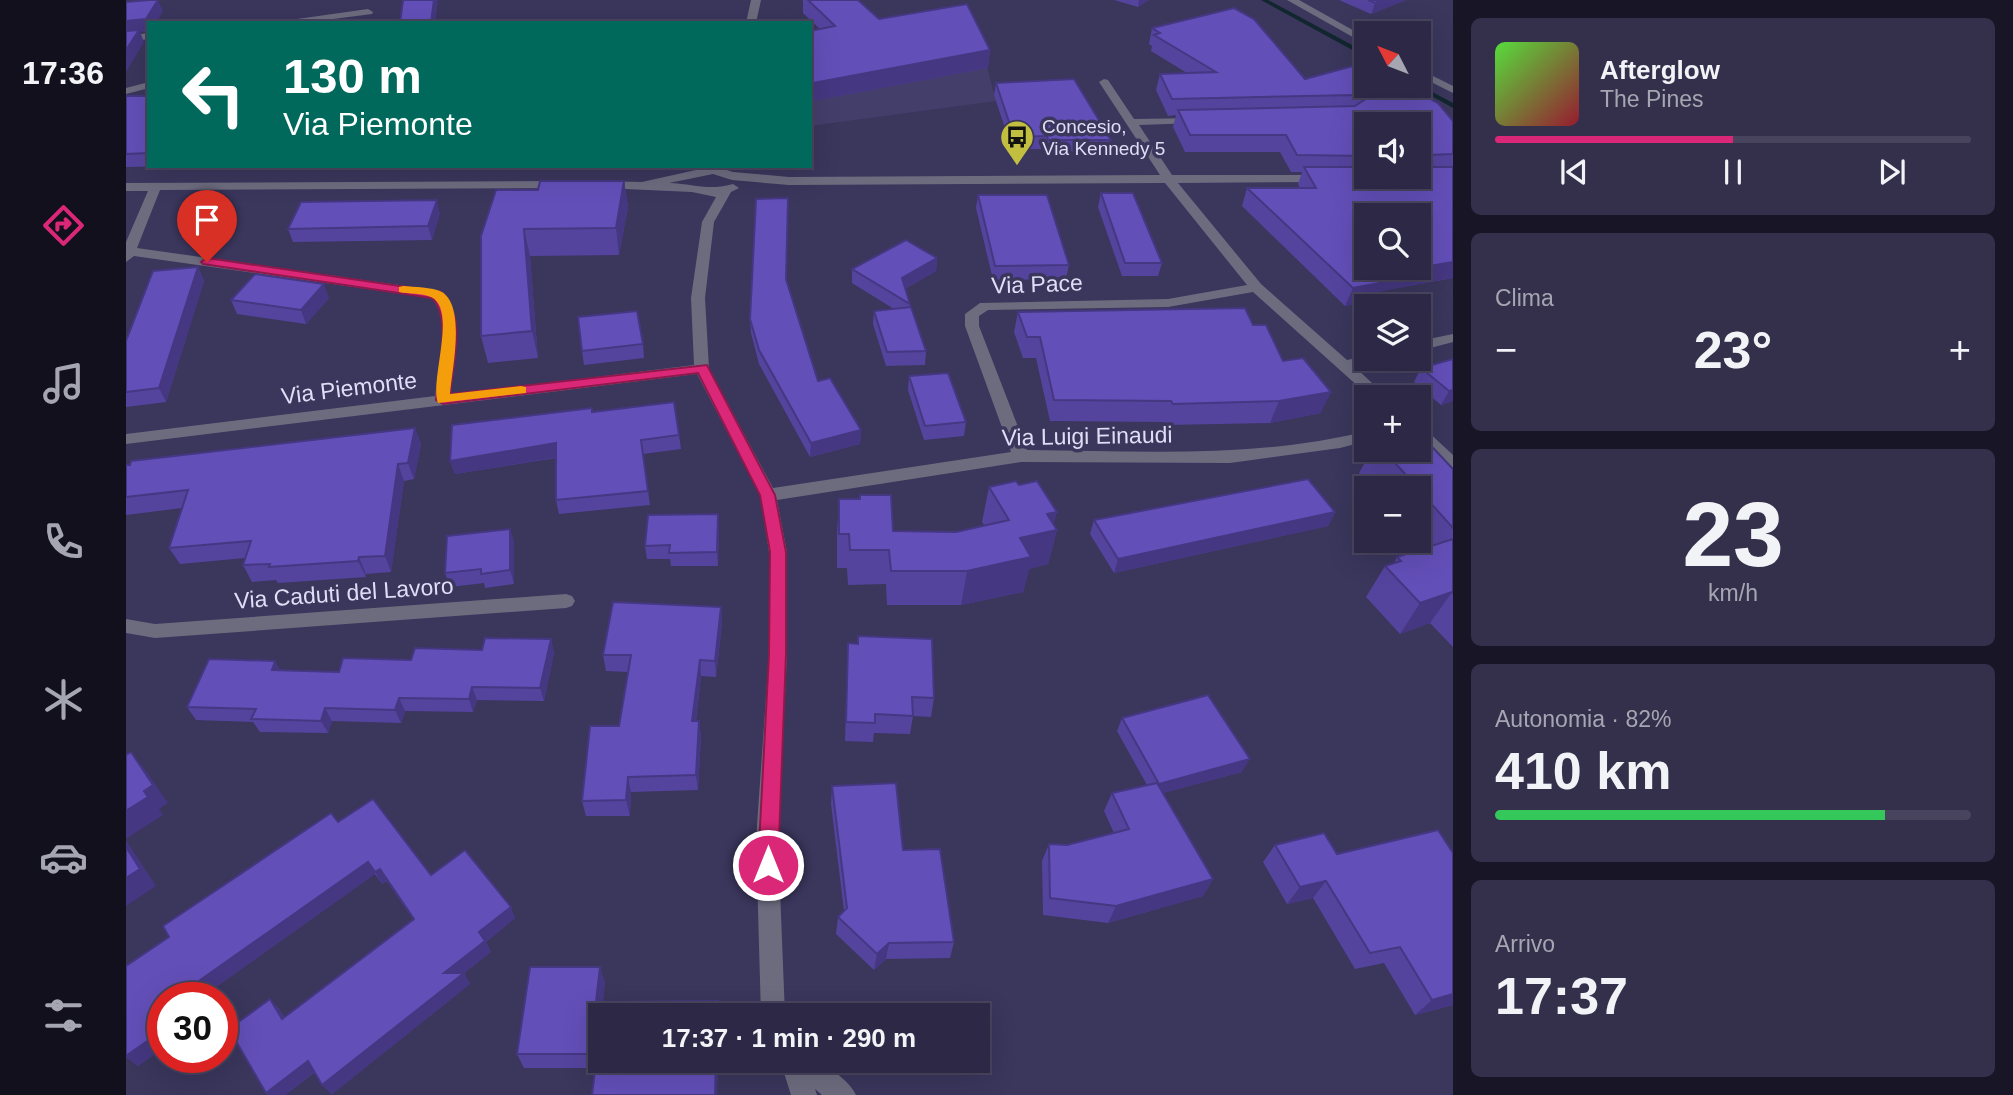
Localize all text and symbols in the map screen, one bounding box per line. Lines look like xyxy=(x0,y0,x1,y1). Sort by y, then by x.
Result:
north arrow xyxy=(1354,21,1432,98)
map controls xyxy=(1354,21,1431,553)
icon: left xyxy=(168,49,259,140)
text: 130 m xyxy=(283,49,422,103)
text: 17:36 xyxy=(22,55,104,91)
text: Afterglow xyxy=(1600,55,1720,85)
text: The Pines xyxy=(1600,86,1704,112)
text: Via Piemonte xyxy=(283,106,473,142)
button: sound xyxy=(1354,112,1431,189)
place label: Concesio, Via Kennedy 5 xyxy=(1042,116,1165,159)
bus stop icon: Concesio, Via Kennedy 5 xyxy=(998,118,1036,167)
icon: previous xyxy=(1555,153,1593,191)
icon: pause xyxy=(1714,153,1752,191)
icon: next xyxy=(1873,153,1911,191)
pin xyxy=(177,190,237,262)
icon: directions xyxy=(39,201,88,250)
icon: arrive xyxy=(188,201,226,239)
button: search xyxy=(1354,203,1431,280)
street label: Via Pace xyxy=(991,269,1083,299)
text: Clima xyxy=(1495,285,1554,311)
button: layers xyxy=(1354,294,1431,371)
text: 23° xyxy=(1694,321,1772,379)
text: − xyxy=(1495,329,1517,371)
text: + xyxy=(1949,329,1971,371)
icon: music xyxy=(39,359,88,408)
street label: Via Piemonte xyxy=(280,367,418,409)
button: + xyxy=(1354,385,1431,462)
street label: Via Luigi Einaudi xyxy=(1001,422,1173,450)
button: − xyxy=(1354,476,1431,553)
text: 23 xyxy=(1682,484,1784,585)
icon: phone xyxy=(39,517,88,566)
street label: Via Caduti del Lavoro xyxy=(234,572,454,614)
text: km/h xyxy=(1708,580,1758,606)
icon: climate xyxy=(39,675,88,724)
text: Autonomia · 82% xyxy=(1495,706,1671,732)
text: 410 km xyxy=(1495,742,1671,800)
position arrow xyxy=(731,828,805,902)
icon: car xyxy=(39,833,88,882)
text: Arrivo xyxy=(1495,931,1555,957)
text: 17:37 xyxy=(1495,967,1628,1025)
speed limit sign: 30 xyxy=(147,982,238,1073)
icon: filters xyxy=(39,991,88,1040)
text: 17:37 · 1 min · 290 m xyxy=(662,1023,916,1053)

